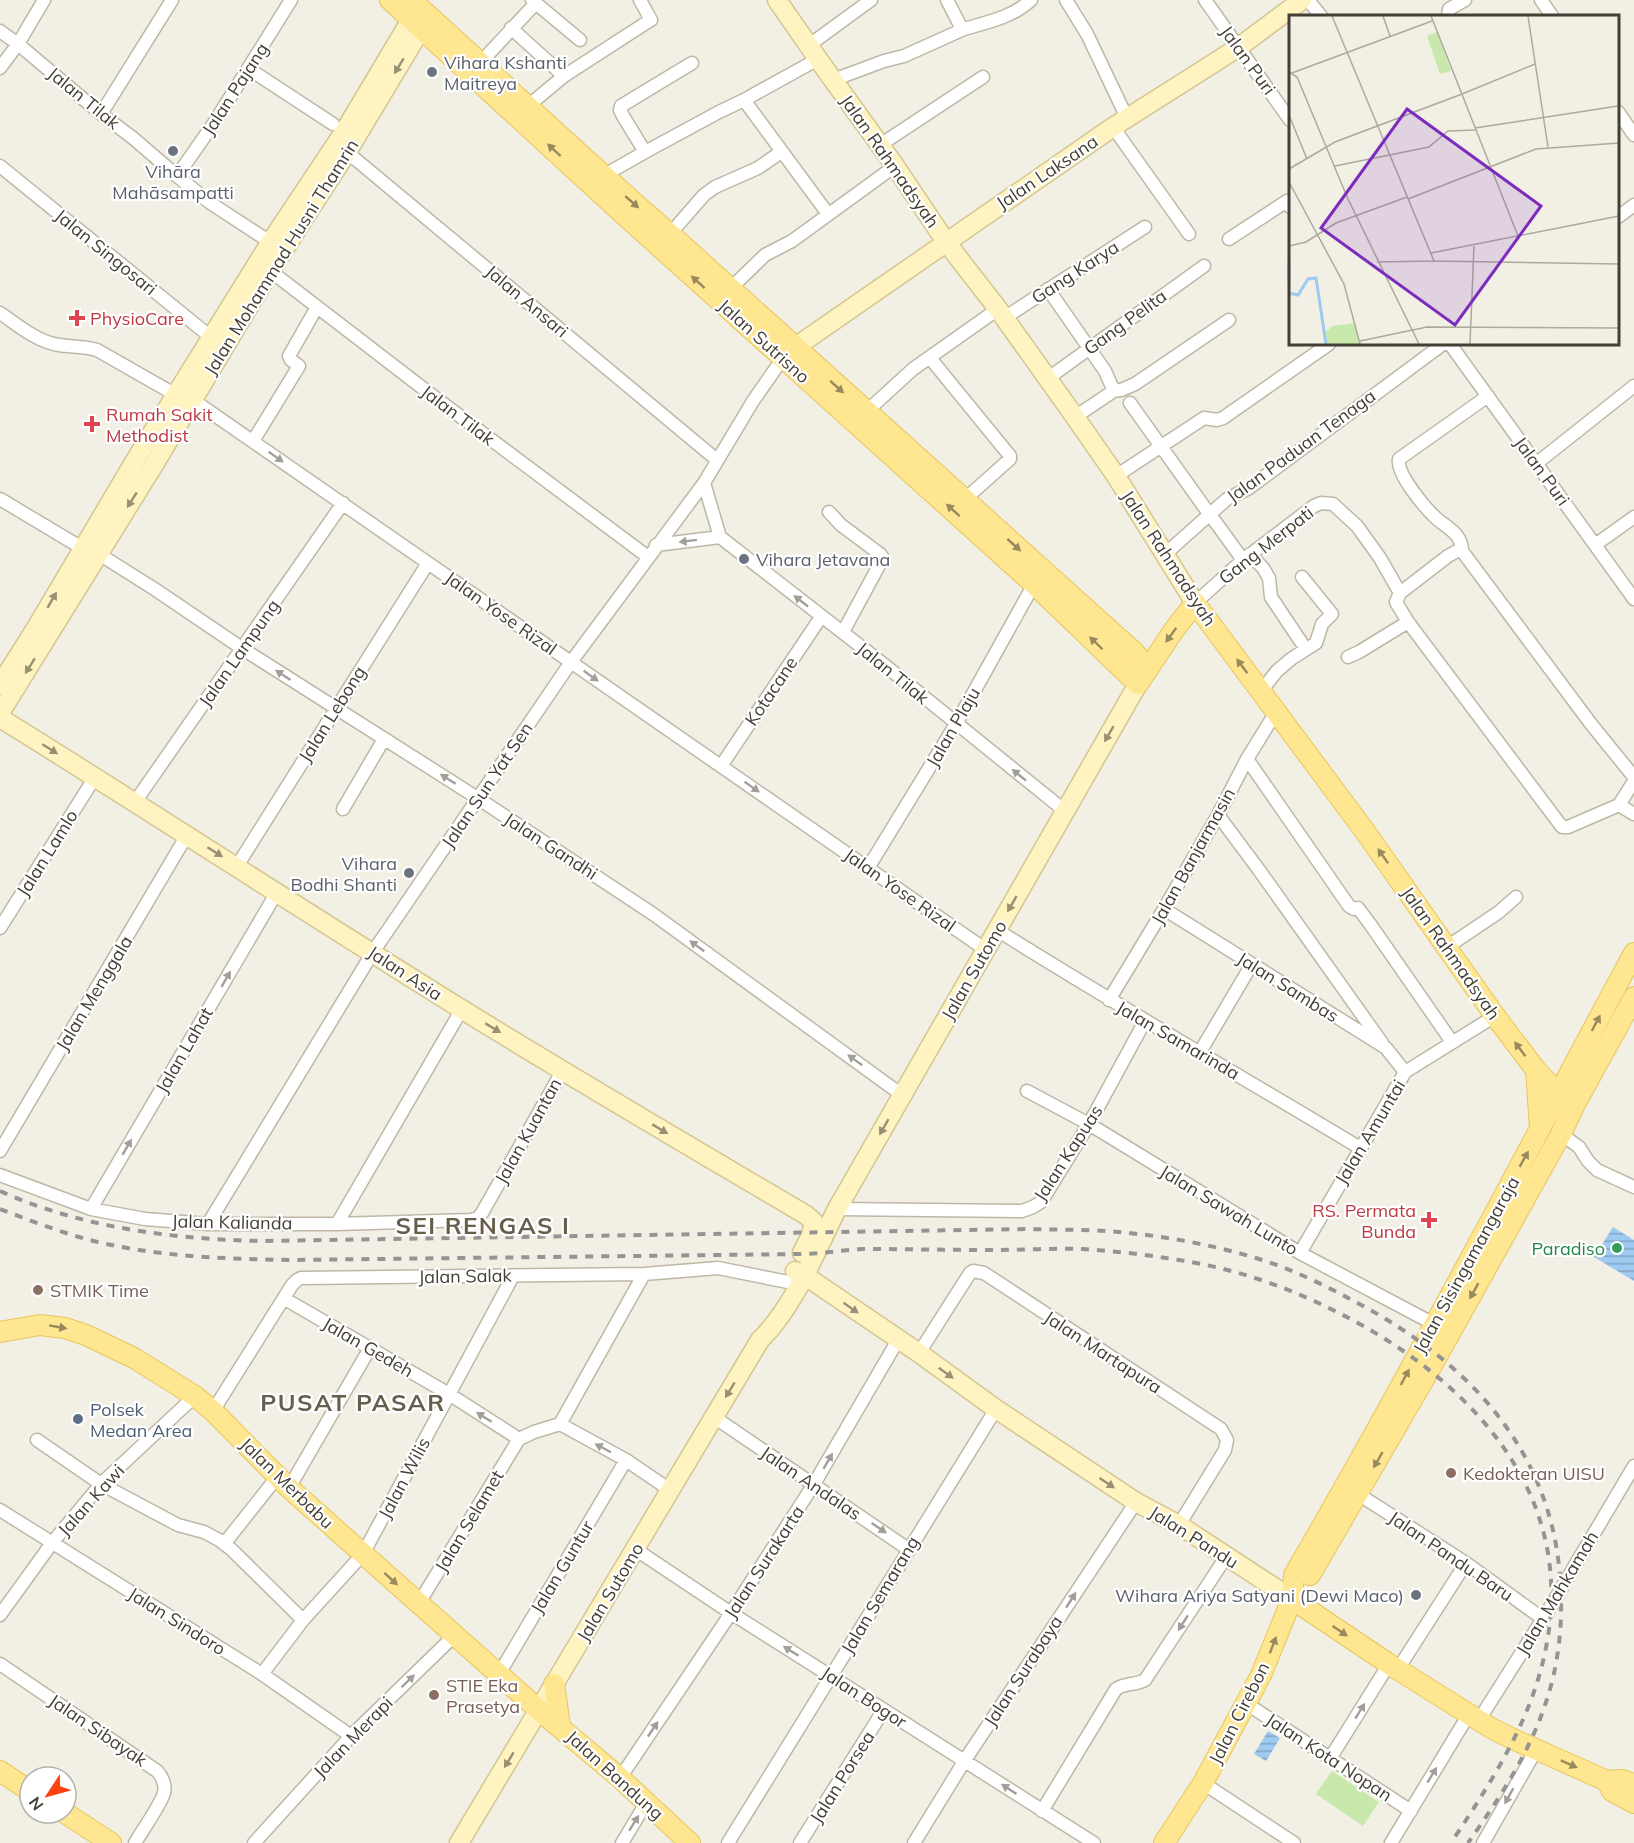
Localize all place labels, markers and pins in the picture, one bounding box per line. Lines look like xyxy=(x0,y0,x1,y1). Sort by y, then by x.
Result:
place label: Vihara Kshanti Maitreya xyxy=(444,51,567,95)
marker: Vihara Kshanti Maitreya xyxy=(425,65,439,79)
marker: Vihāra Mahāsampatti xyxy=(166,144,180,158)
place label: Vihāra Mahāsampatti xyxy=(112,160,234,204)
place label: PhysioCare xyxy=(90,307,184,330)
marker: PhysioCare xyxy=(68,309,86,327)
place label: Rumah Sakit Methodist xyxy=(106,403,213,447)
marker: Rumah Sakit Methodist xyxy=(83,415,101,433)
place label: Vihara Jetavana xyxy=(756,548,890,571)
marker: Vihara Jetavana xyxy=(737,552,751,566)
place label: Vihara Bodhi Shanti xyxy=(290,852,397,896)
marker: Vihara Bodhi Shanti xyxy=(402,866,416,880)
place label: RS. Permata Bunda xyxy=(1312,1199,1416,1243)
marker: RS. Permata Bunda xyxy=(1420,1211,1438,1229)
place label: Paradiso xyxy=(1531,1237,1605,1260)
marker: Paradiso xyxy=(1610,1241,1624,1255)
place label: STMIK Time xyxy=(50,1279,149,1302)
marker: STMIK Time xyxy=(31,1283,45,1297)
place label: Polsek Medan Area xyxy=(90,1398,192,1442)
marker: Polsek Medan Area xyxy=(71,1412,85,1426)
place label: Kedokteran UISU xyxy=(1463,1462,1605,1485)
marker: Kedokteran UISU xyxy=(1444,1466,1458,1480)
place label: Wihara Ariya Satyani (Dewi Maco) xyxy=(1115,1584,1404,1607)
marker: Wihara Ariya Satyani (Dewi Maco) xyxy=(1409,1588,1423,1602)
place label: STIE Eka Prasetya xyxy=(446,1674,520,1718)
marker: STIE Eka Prasetya xyxy=(427,1688,441,1702)

